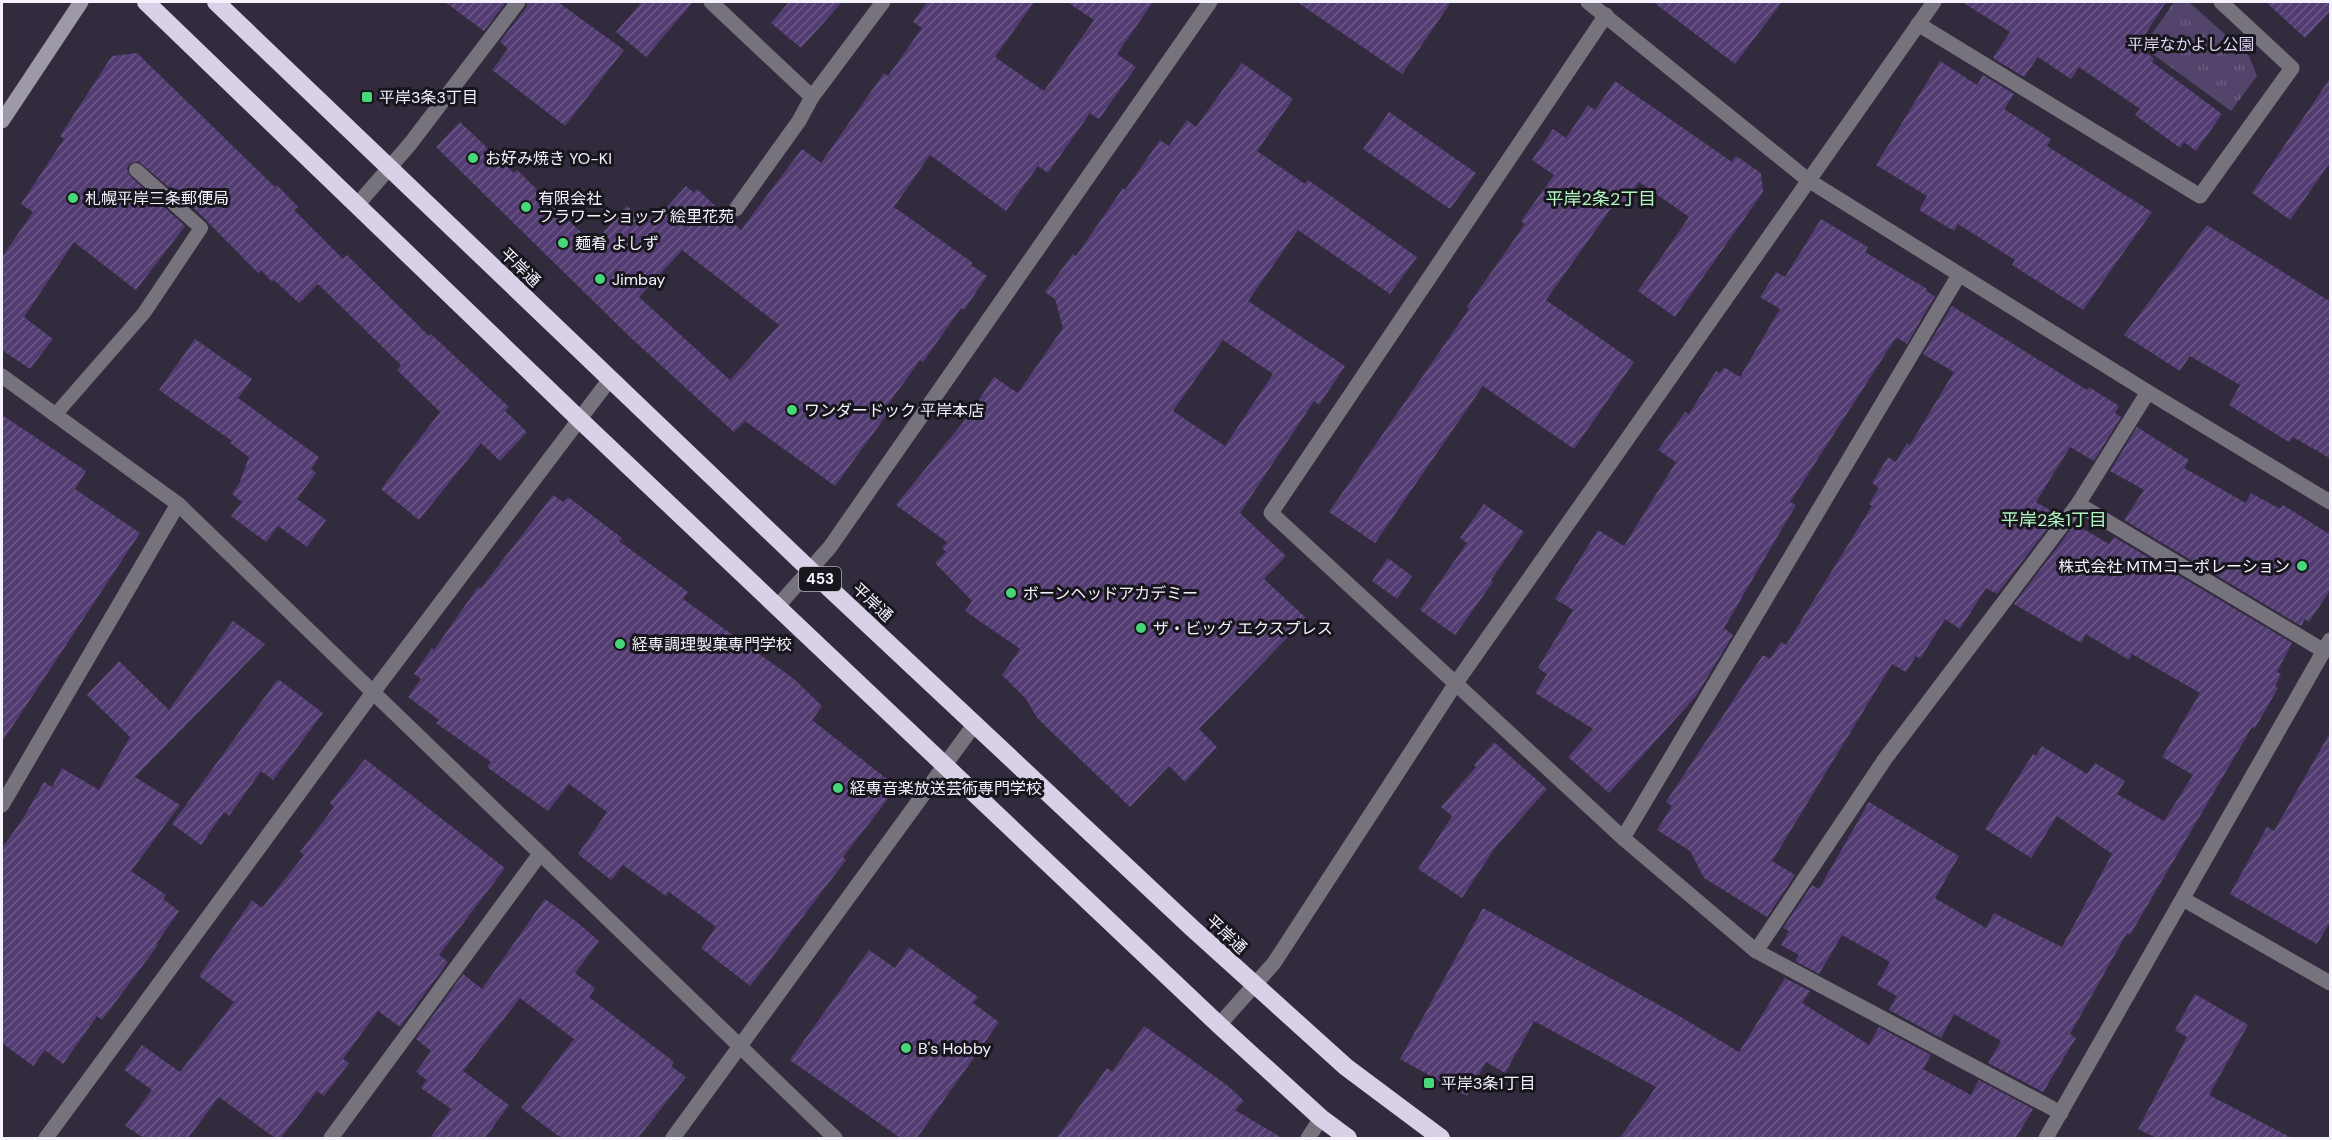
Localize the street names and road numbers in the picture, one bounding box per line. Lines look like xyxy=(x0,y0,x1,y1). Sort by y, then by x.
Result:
street label: 平岸通 xyxy=(496,243,545,292)
road number: 453 xyxy=(799,567,841,591)
street label: 平岸通 xyxy=(848,578,897,626)
street label: 平岸通 xyxy=(1202,910,1251,958)

